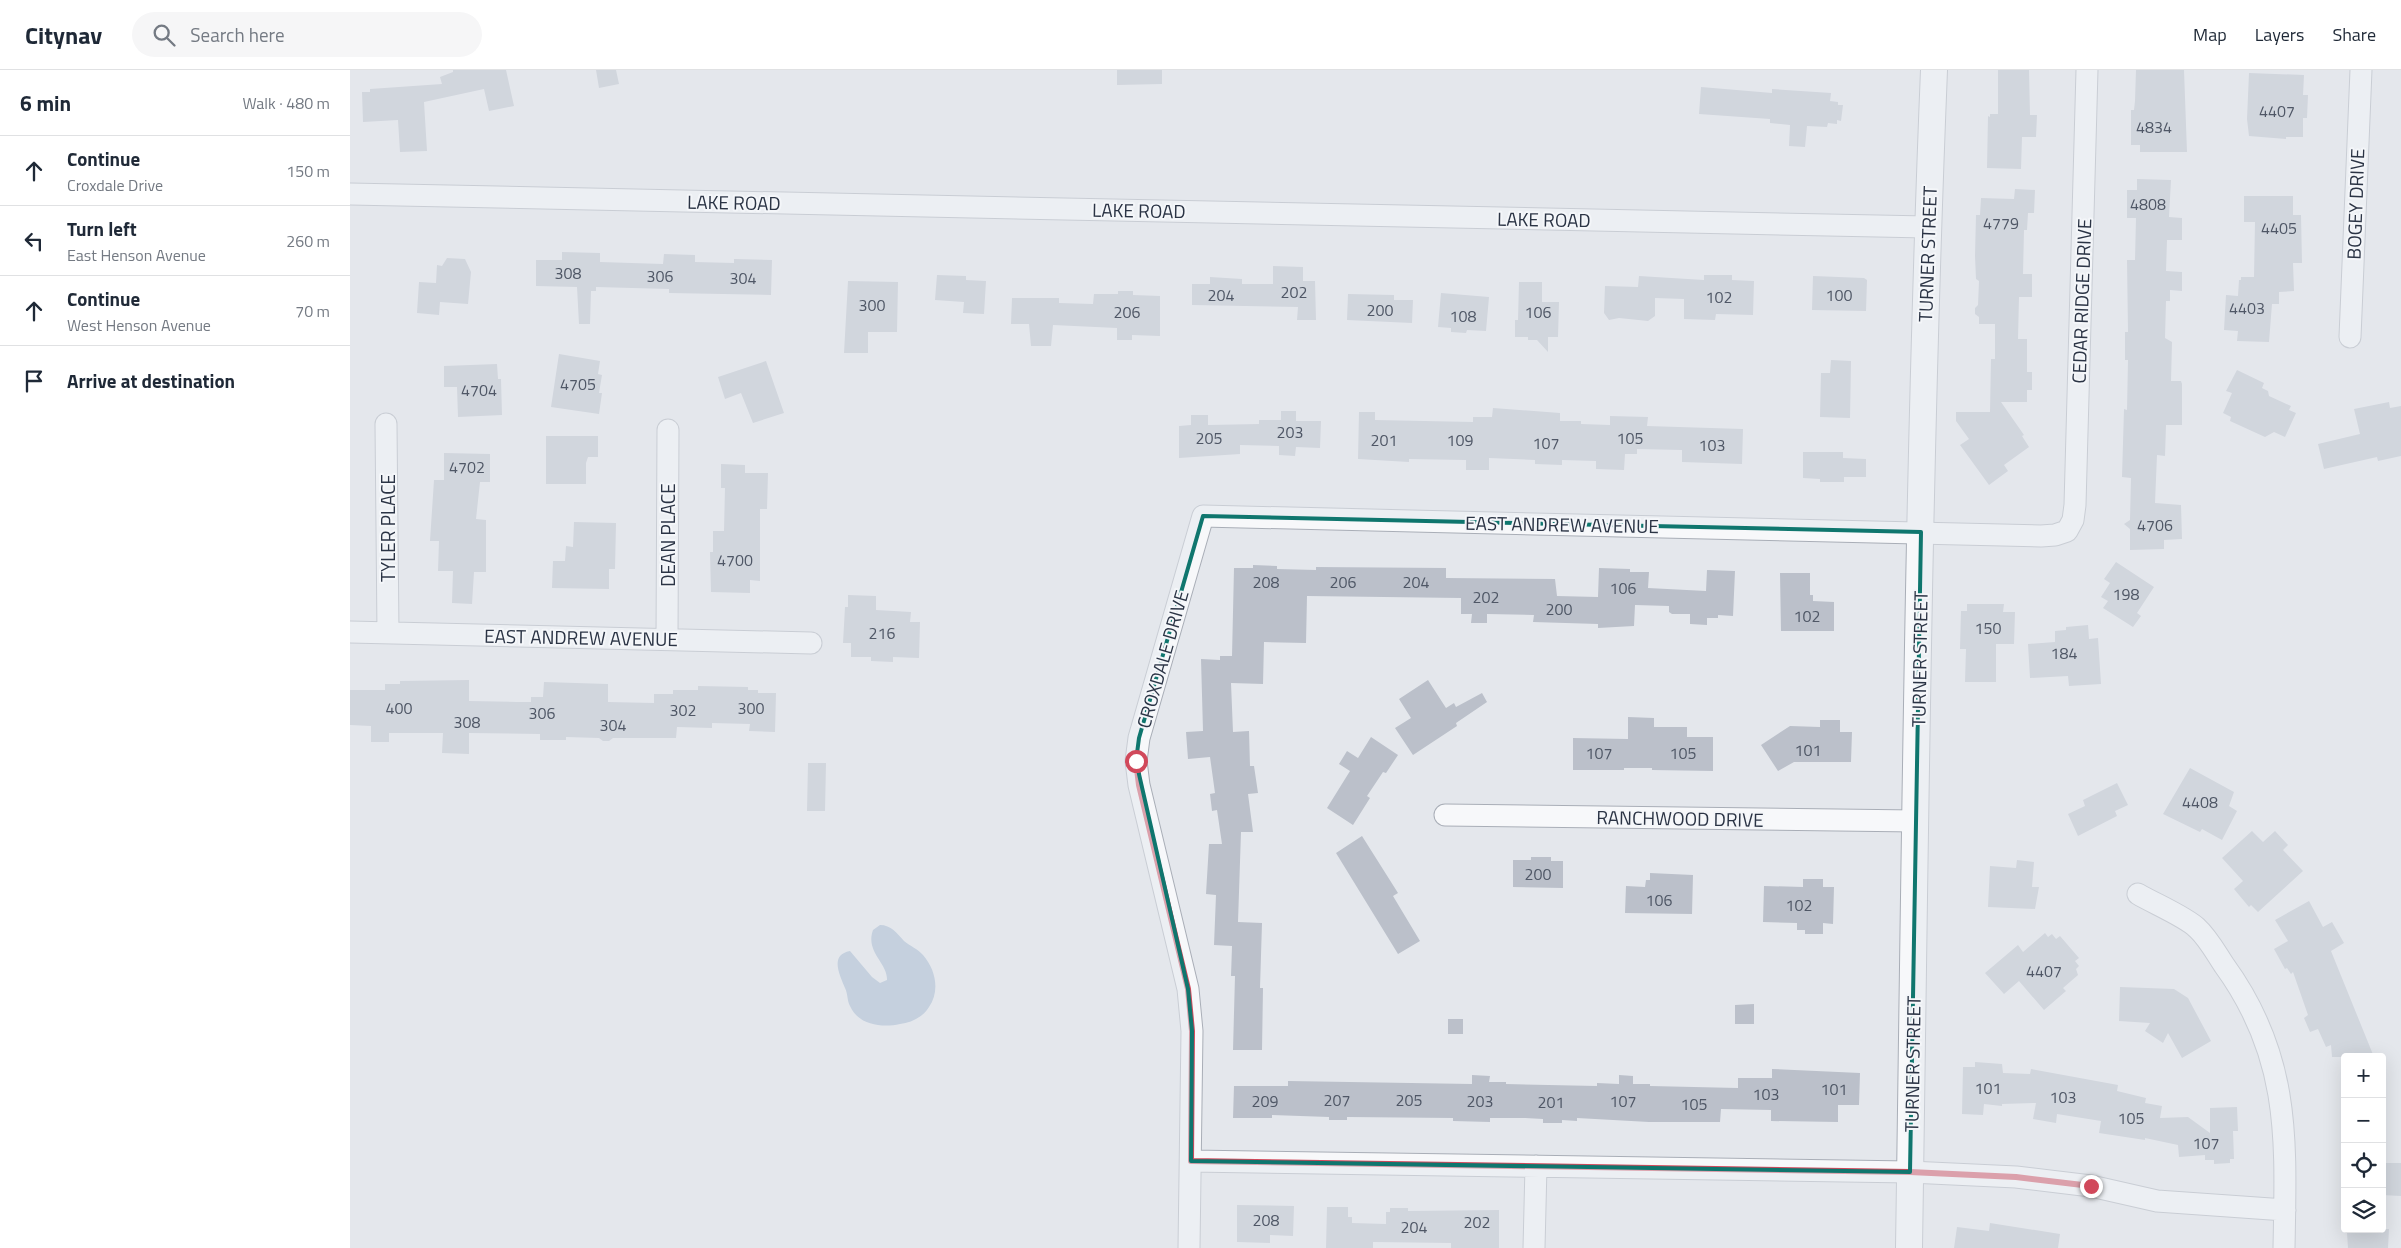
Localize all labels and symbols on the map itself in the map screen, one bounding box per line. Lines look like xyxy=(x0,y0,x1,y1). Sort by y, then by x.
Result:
house number: 4407 xyxy=(2259,99,2295,123)
house number: 4834 xyxy=(2136,115,2172,139)
street label: BOGEY DRIVE xyxy=(2339,148,2371,260)
street label: TURNER STREET xyxy=(1910,185,1944,323)
street label: LAKE ROAD xyxy=(687,187,781,217)
house number: 4808 xyxy=(2130,192,2166,216)
street label: LAKE ROAD xyxy=(1092,195,1186,225)
street label: LAKE ROAD xyxy=(1497,204,1591,234)
house number: 4779 xyxy=(1983,211,2019,235)
house number: 4405 xyxy=(2261,216,2297,240)
street label: CEDAR RIDGE DRIVE xyxy=(2064,218,2098,384)
house number: 308 xyxy=(555,261,581,285)
house number: 306 xyxy=(647,264,673,288)
house number: 304 xyxy=(730,266,756,290)
house number: 202 xyxy=(1281,280,1307,304)
house number: 204 xyxy=(1208,283,1234,307)
house number: 100 xyxy=(1826,283,1852,307)
house number: 102 xyxy=(1706,285,1732,309)
house number: 300 xyxy=(859,293,885,317)
house number: 4403 xyxy=(2229,296,2265,320)
house number: 200 xyxy=(1367,298,1393,322)
house number: 206 xyxy=(1114,300,1140,324)
house number: 106 xyxy=(1525,300,1551,324)
house number: 108 xyxy=(1450,304,1476,328)
house number: 4705 xyxy=(560,372,596,396)
house number: 4704 xyxy=(461,378,497,402)
house number: 203 xyxy=(1277,420,1303,444)
house number: 205 xyxy=(1196,426,1222,450)
house number: 105 xyxy=(1617,426,1643,450)
house number: 201 xyxy=(1371,428,1397,452)
house number: 109 xyxy=(1447,428,1473,452)
house number: 107 xyxy=(1533,431,1559,455)
house number: 103 xyxy=(1699,433,1725,457)
house number: 4702 xyxy=(449,455,485,479)
street label: TYLER PLACE xyxy=(373,474,402,582)
street label: DEAN PLACE xyxy=(653,483,682,587)
street label: EAST ANDREW AVENUE xyxy=(1465,508,1659,540)
house number: 4706 xyxy=(2137,513,2173,537)
house number: 4700 xyxy=(717,548,753,572)
house number: 208 xyxy=(1253,570,1279,594)
house number: 206 xyxy=(1330,570,1356,594)
house number: 204 xyxy=(1403,570,1429,594)
house number: 106 xyxy=(1610,576,1636,600)
house number: 198 xyxy=(2113,582,2139,606)
house number: 202 xyxy=(1473,585,1499,609)
street label: CROXDALE DRIVE xyxy=(1128,587,1196,731)
street label: TURNER STREET xyxy=(1903,591,1935,727)
house number: 200 xyxy=(1546,597,1572,621)
house number: 102 xyxy=(1794,604,1820,628)
house number: 150 xyxy=(1975,616,2001,640)
street label: EAST ANDREW AVENUE xyxy=(484,621,678,653)
house number: 216 xyxy=(869,621,895,645)
house number: 184 xyxy=(2051,641,2077,665)
house number: 400 xyxy=(386,696,412,720)
house number: 300 xyxy=(738,696,764,720)
house number: 302 xyxy=(670,698,696,722)
house number: 306 xyxy=(529,701,555,725)
house number: 308 xyxy=(454,710,480,734)
house number: 304 xyxy=(600,713,626,737)
house number: 101 xyxy=(1795,738,1821,762)
house number: 107 xyxy=(1586,741,1612,765)
house number: 105 xyxy=(1670,741,1696,765)
route start xyxy=(1125,750,1148,773)
house number: 4408 xyxy=(2182,790,2218,814)
street label: RANCHWOOD DRIVE xyxy=(1596,802,1764,834)
house number: 200 xyxy=(1525,862,1551,886)
house number: 106 xyxy=(1646,888,1672,912)
house number: 102 xyxy=(1786,893,1812,917)
house number: 4407 xyxy=(2026,959,2062,983)
street label: TURNER STREET xyxy=(1896,996,1928,1132)
house number: 101 xyxy=(1975,1076,2001,1100)
house number: 101 xyxy=(1821,1077,1847,1101)
house number: 103 xyxy=(1753,1082,1779,1106)
house number: 103 xyxy=(2050,1085,2076,1109)
house number: 207 xyxy=(1324,1088,1350,1112)
house number: 205 xyxy=(1396,1088,1422,1112)
house number: 209 xyxy=(1252,1089,1278,1113)
house number: 203 xyxy=(1467,1089,1493,1113)
house number: 107 xyxy=(1610,1089,1636,1113)
house number: 201 xyxy=(1538,1090,1564,1114)
house number: 105 xyxy=(1681,1092,1707,1116)
house number: 105 xyxy=(2118,1106,2144,1130)
house number: 107 xyxy=(2193,1131,2219,1155)
route end xyxy=(2080,1175,2103,1198)
house number: 208 xyxy=(1253,1208,1279,1232)
house number: 202 xyxy=(1464,1210,1490,1234)
house number: 204 xyxy=(1401,1215,1427,1239)

